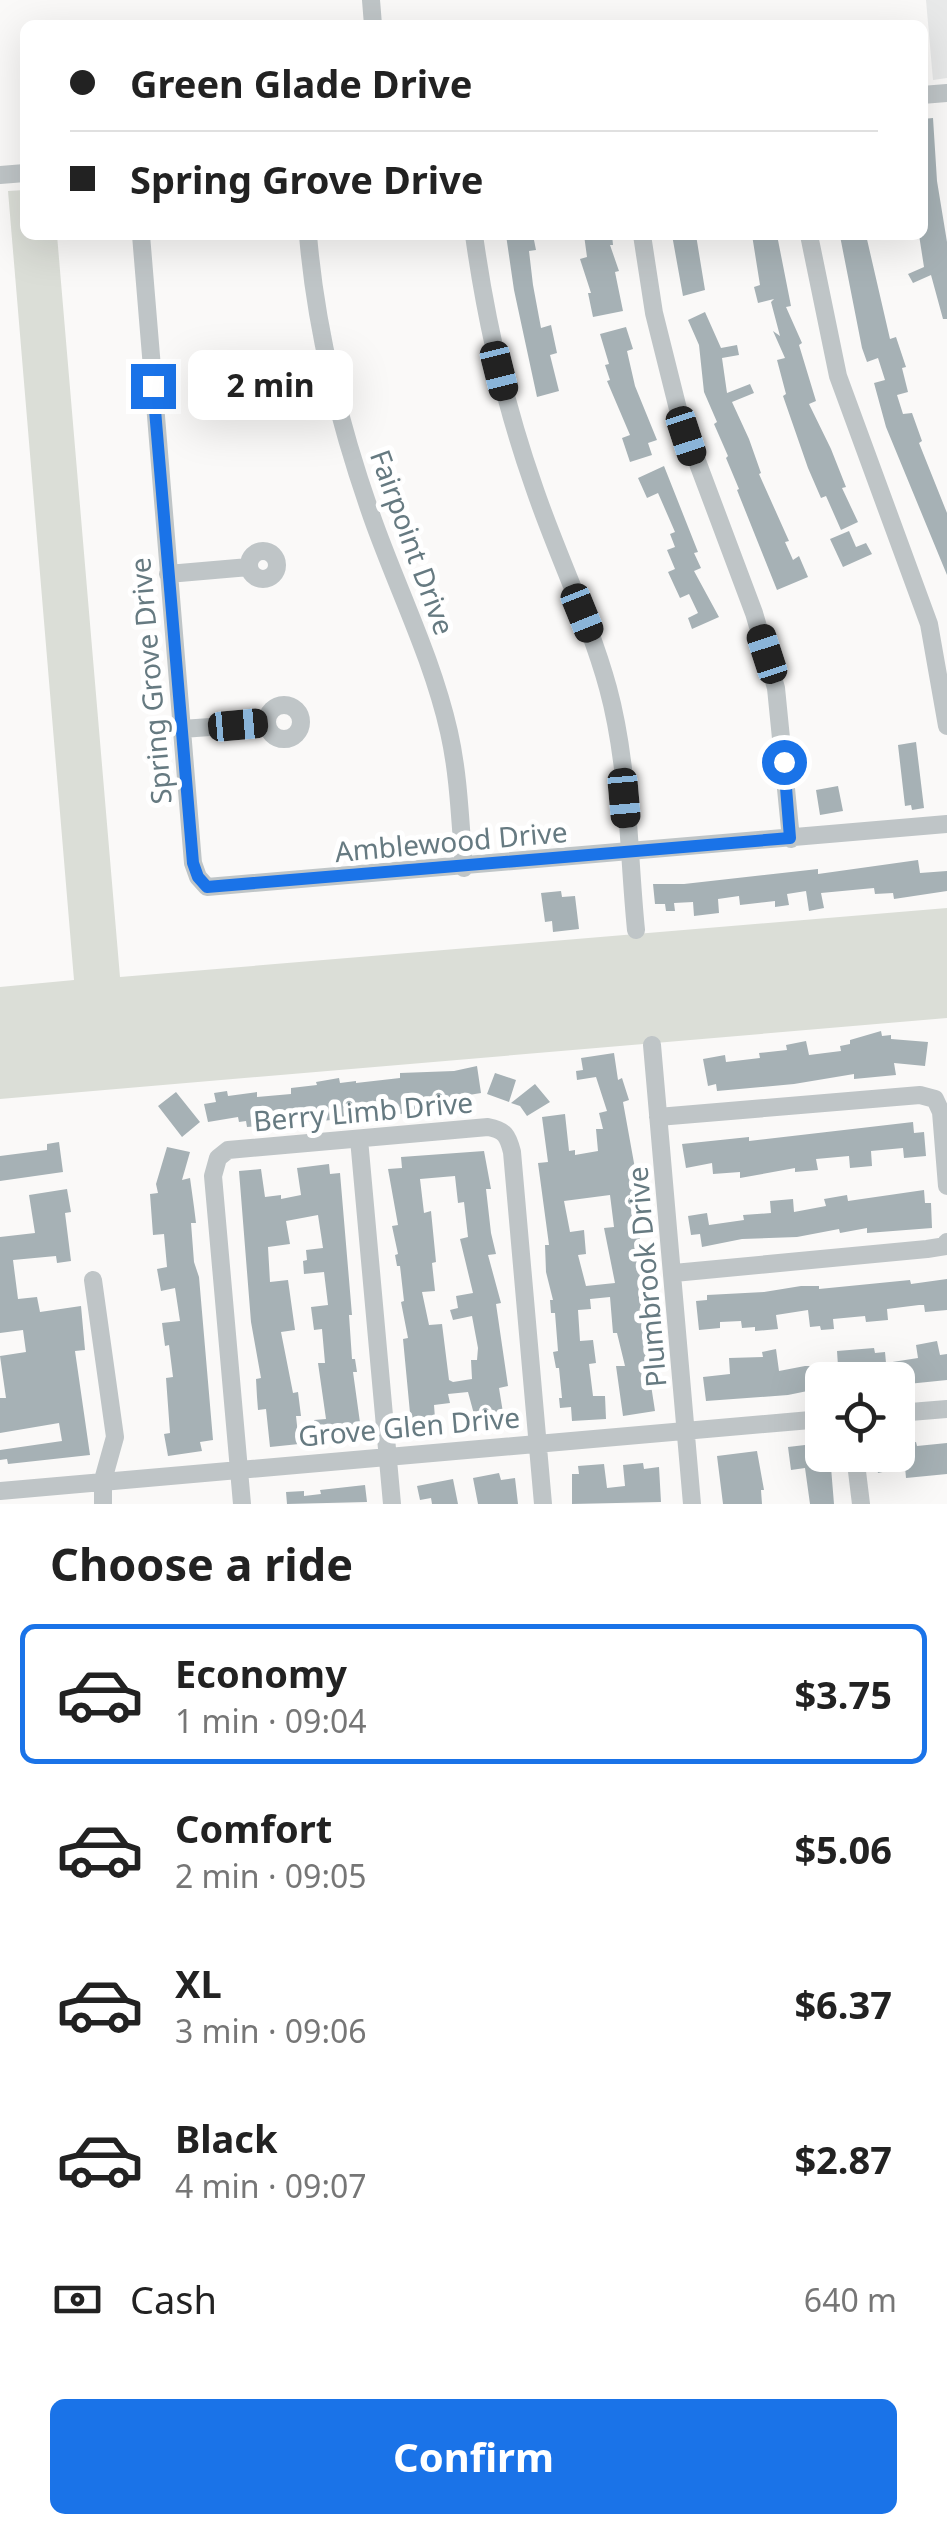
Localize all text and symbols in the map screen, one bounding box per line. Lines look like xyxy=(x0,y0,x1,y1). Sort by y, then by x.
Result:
text: Green Glade Drive xyxy=(130,57,472,109)
text: Spring Grove Drive xyxy=(130,153,483,205)
car xyxy=(477,338,521,404)
callout: 2 min xyxy=(188,351,353,421)
text: 2 min xyxy=(226,363,315,406)
route end xyxy=(131,364,176,409)
car xyxy=(662,403,710,469)
street label: Fairpoint Drive xyxy=(362,444,464,640)
street label: Spring Grove Drive xyxy=(120,556,180,806)
car xyxy=(557,580,607,646)
car xyxy=(743,621,791,687)
car xyxy=(207,707,269,743)
route start xyxy=(762,740,807,785)
car xyxy=(606,767,642,829)
street label: Amblewood Drive xyxy=(333,812,569,870)
street label: Berry Limb Drive xyxy=(252,1082,474,1140)
street label: Plumbrook Drive xyxy=(617,1165,675,1389)
map controls xyxy=(805,1362,915,1472)
button: locate xyxy=(805,1362,915,1472)
street label: Grove Glen Drive xyxy=(297,1397,521,1455)
text: Choose a ride xyxy=(50,1533,353,1594)
text: Economy xyxy=(175,1647,347,1699)
icon: car xyxy=(55,1649,145,1739)
text: $3.75 xyxy=(794,1668,892,1720)
text: 1 min · 09:04 xyxy=(175,1699,367,1742)
text: Comfort xyxy=(175,1802,332,1854)
icon: car xyxy=(55,1804,145,1894)
text: $5.06 xyxy=(794,1823,892,1875)
text: 2 min · 09:05 xyxy=(175,1854,367,1897)
text: XL xyxy=(175,1957,222,2009)
icon: car xyxy=(55,1959,145,2049)
text: $6.37 xyxy=(794,1978,892,2030)
text: 3 min · 09:06 xyxy=(175,2009,367,2052)
text: Black xyxy=(175,2112,278,2164)
icon: car xyxy=(55,2114,145,2204)
text: $2.87 xyxy=(794,2133,892,2185)
text: 4 min · 09:07 xyxy=(175,2164,367,2207)
icon: cash xyxy=(50,2272,105,2327)
text: Cash xyxy=(130,2273,217,2325)
text: 640 m xyxy=(804,2278,897,2321)
button: Confirm xyxy=(50,2399,897,2514)

